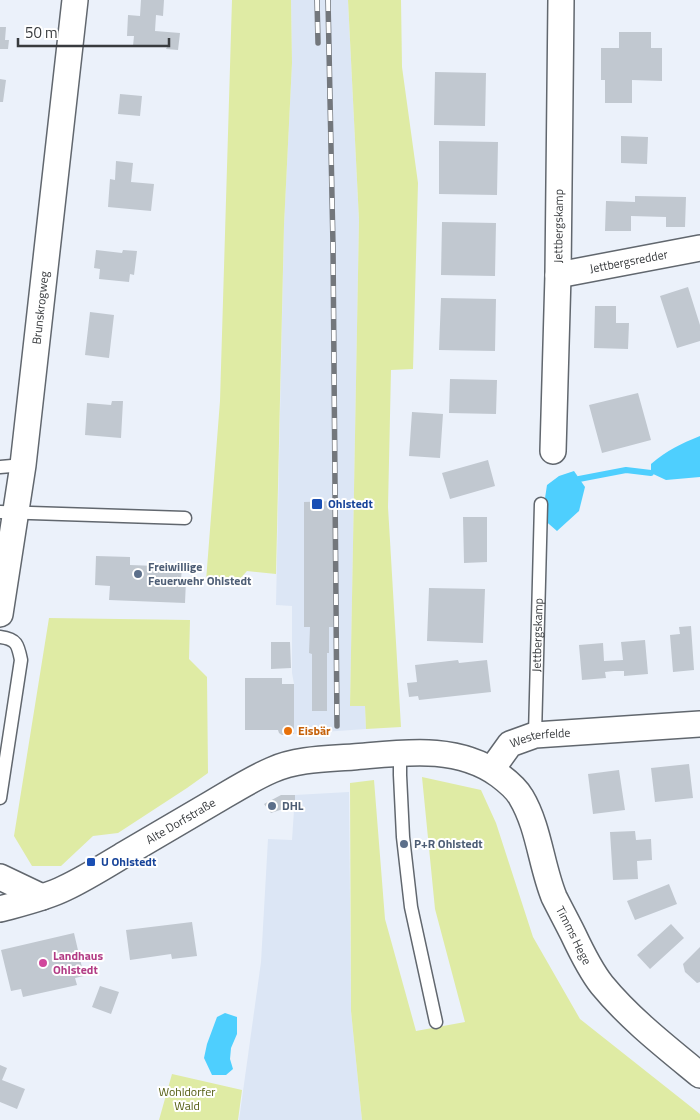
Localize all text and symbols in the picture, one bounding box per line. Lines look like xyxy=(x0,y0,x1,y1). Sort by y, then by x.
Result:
scale bar xyxy=(18,15,169,47)
text: 50 m xyxy=(25,21,58,44)
street label: Jettbergskamp xyxy=(548,189,568,263)
street label: Jettbergsredder xyxy=(588,244,669,278)
street label: Brunskrogweg xyxy=(27,270,54,345)
place label: Ohlstedt xyxy=(328,494,373,513)
marker: Ohlstedt xyxy=(310,497,324,511)
place label: Freiwillige Feuerwehr Ohlstedt xyxy=(148,557,252,590)
marker: Freiwillige Feuerwehr Ohlstedt xyxy=(132,568,144,580)
street label: Jettbergskamp xyxy=(527,598,548,672)
place label: Eisbär xyxy=(298,721,331,740)
street label: Westerfelde xyxy=(507,723,571,752)
marker: Eisbär xyxy=(282,725,294,737)
street label: Alte Dorfstraße xyxy=(142,793,219,849)
place label: DHL xyxy=(282,796,304,815)
marker: DHL xyxy=(266,800,278,812)
place label: P+R Ohlstedt xyxy=(414,834,483,853)
marker: P+R Ohlstedt xyxy=(398,838,410,850)
place label: U Ohlstedt xyxy=(101,852,157,871)
marker: U Ohlstedt xyxy=(85,856,97,868)
street label: Timms Hege xyxy=(551,902,597,968)
place label: Landhaus Ohlstedt xyxy=(53,946,103,979)
marker: Landhaus Ohlstedt xyxy=(37,957,49,969)
park label: Wohldorfer Wald xyxy=(159,1082,215,1115)

